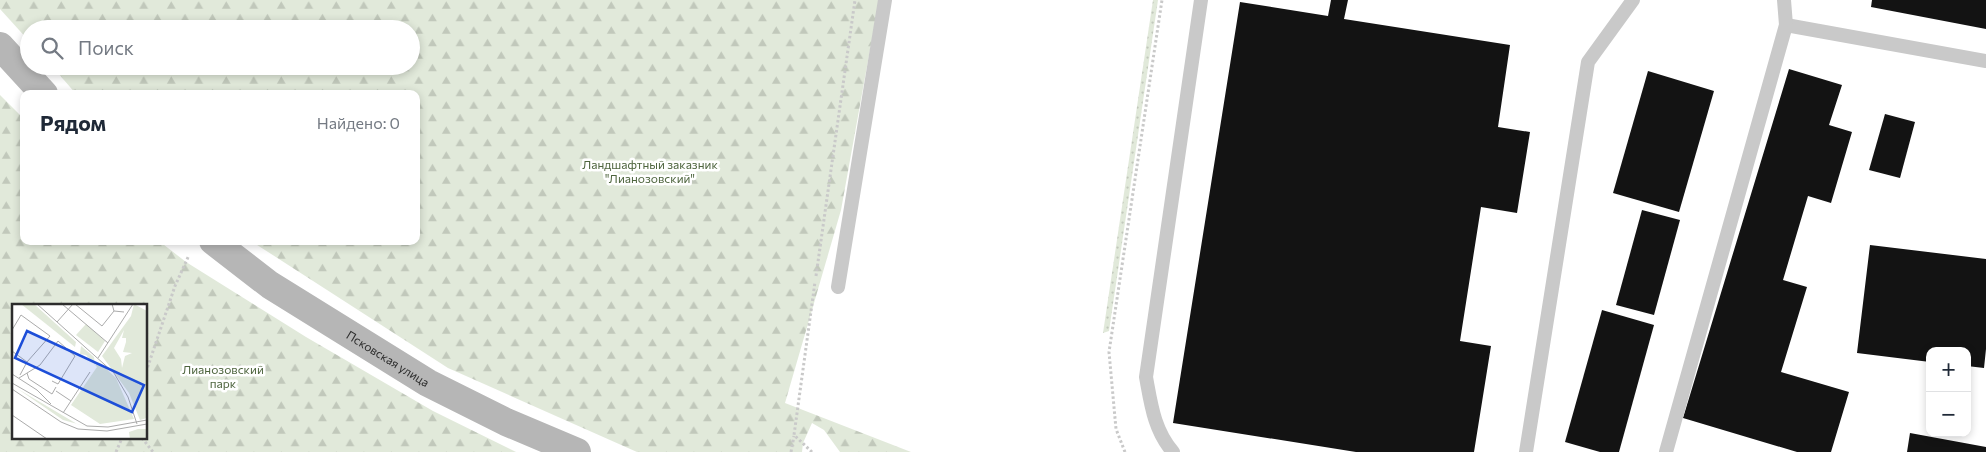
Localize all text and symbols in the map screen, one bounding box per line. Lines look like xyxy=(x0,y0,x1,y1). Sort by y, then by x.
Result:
search box xyxy=(20,20,420,75)
icon: search xyxy=(38,34,66,62)
text: Поиск xyxy=(78,36,134,59)
text: Рядом xyxy=(40,110,106,135)
text: Найдено: 0 xyxy=(317,113,400,132)
park label: Ландшафтный заказник "Лианозовский" xyxy=(582,157,718,185)
inset map xyxy=(12,304,148,440)
street label: Псковская улица xyxy=(344,327,432,389)
map controls xyxy=(1926,347,1971,437)
button: + xyxy=(1926,347,1971,392)
park label: Лианозовский парк xyxy=(182,362,264,390)
button: − xyxy=(1926,392,1971,437)

